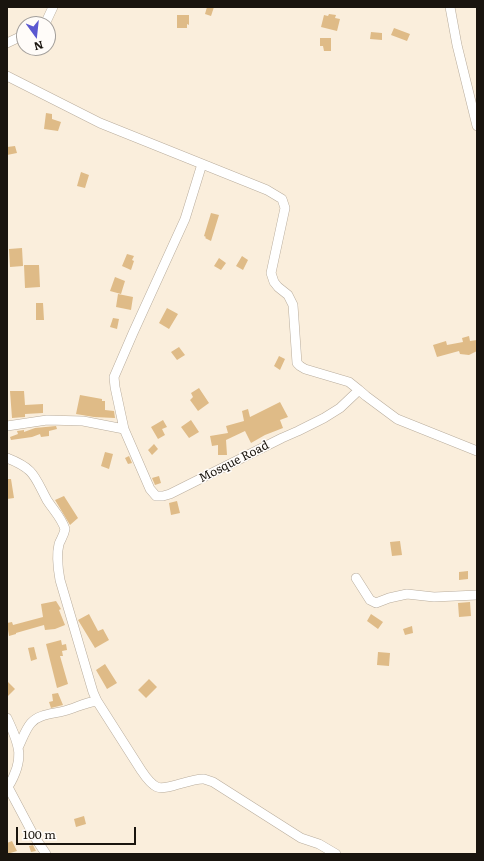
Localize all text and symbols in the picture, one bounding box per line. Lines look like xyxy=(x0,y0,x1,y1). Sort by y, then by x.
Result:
north arrow xyxy=(16,16,56,56)
text: N xyxy=(32,38,45,56)
street label: Mosque Road xyxy=(197,438,271,486)
scale bar xyxy=(18,819,138,845)
text: 100 m xyxy=(23,825,56,843)

